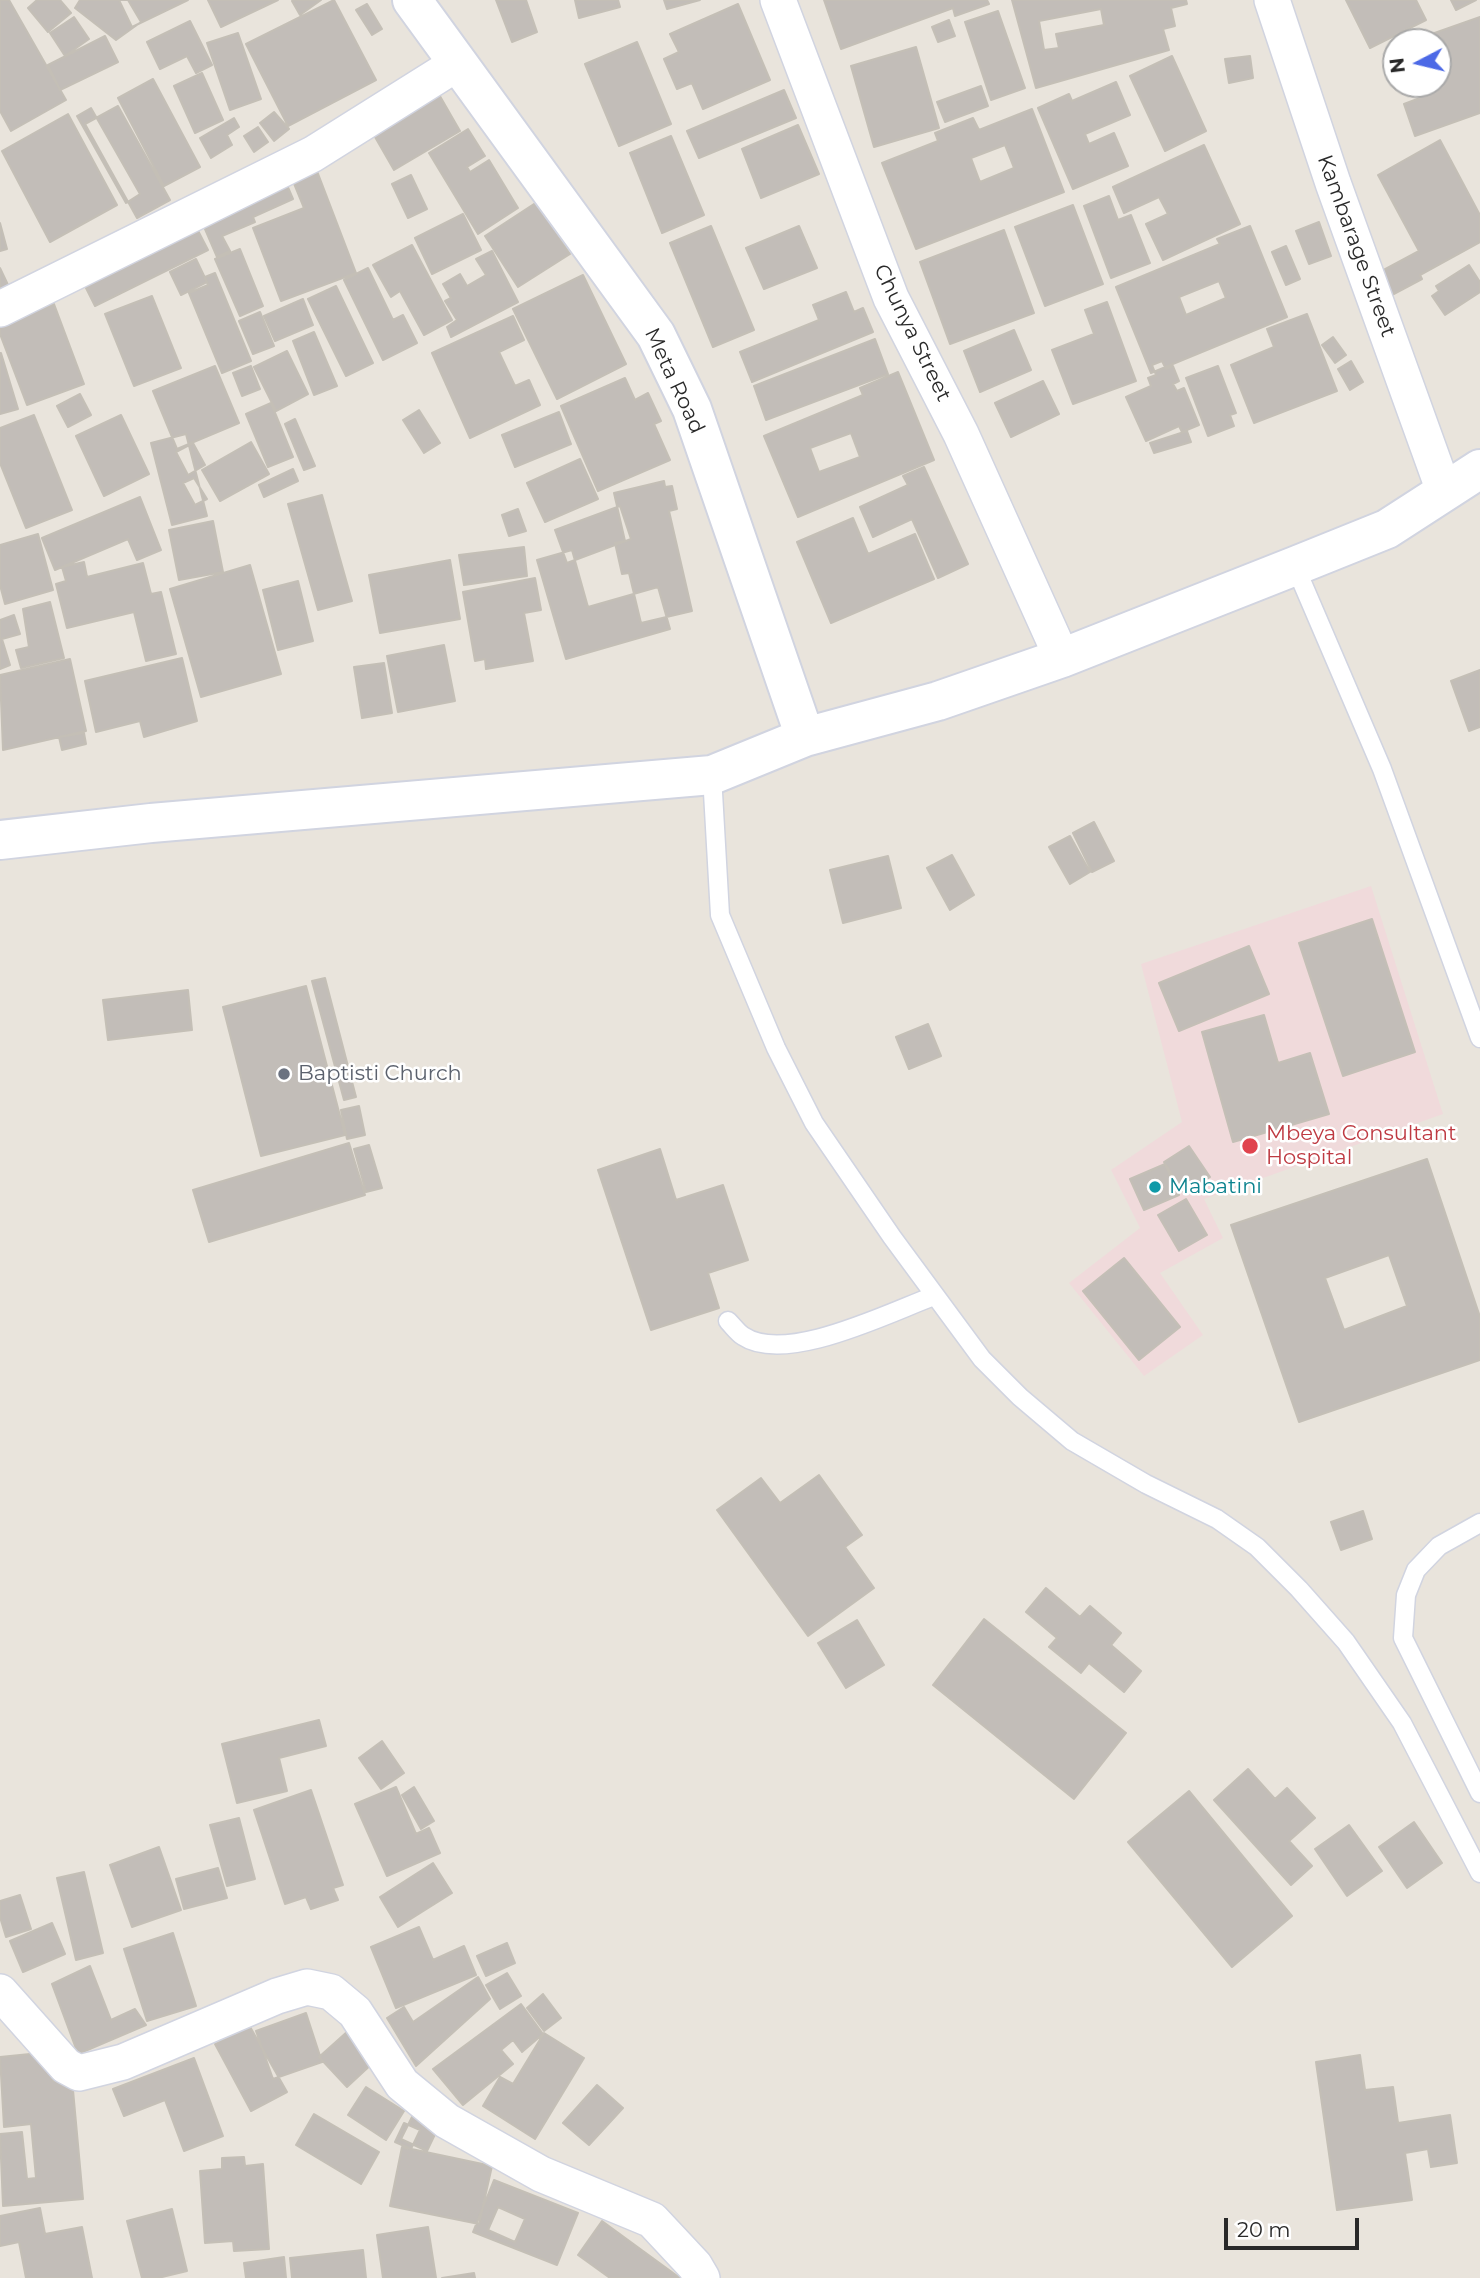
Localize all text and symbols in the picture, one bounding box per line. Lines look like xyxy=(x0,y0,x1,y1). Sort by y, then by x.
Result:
north arrow xyxy=(1382,28,1452,98)
text: N xyxy=(1385,56,1410,74)
street label: Kambarage Street xyxy=(1311,152,1401,340)
street label: Chunya Street xyxy=(868,260,956,406)
street label: Meta Road xyxy=(639,324,709,438)
place label: Baptisti Church xyxy=(298,1061,462,1087)
marker: Baptisti Church xyxy=(276,1066,292,1082)
place label: Mbeya Consultant Hospital xyxy=(1266,1121,1457,1171)
marker: Mbeya Consultant Hospital xyxy=(1240,1136,1260,1156)
place label: Mabatini xyxy=(1169,1174,1262,1200)
marker: Mabatini xyxy=(1147,1179,1163,1195)
scale bar xyxy=(1228,2204,1363,2248)
text: 20 m xyxy=(1237,2217,1291,2242)

